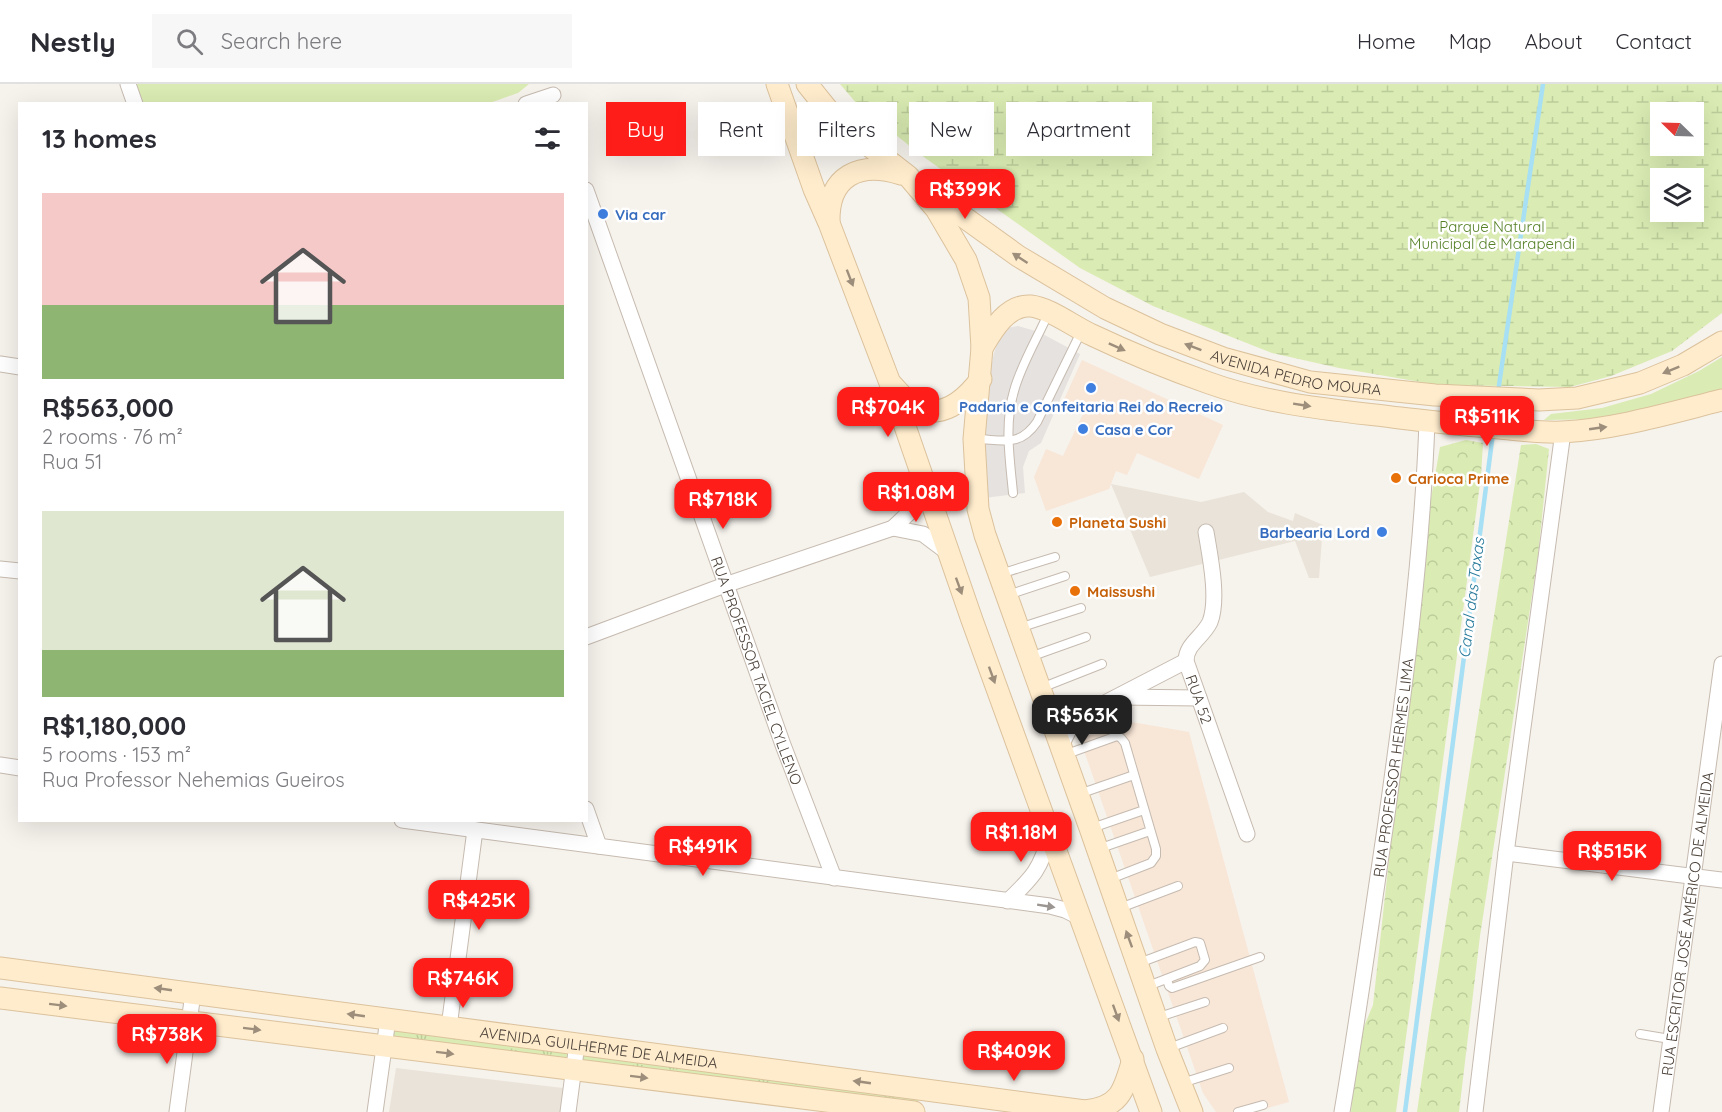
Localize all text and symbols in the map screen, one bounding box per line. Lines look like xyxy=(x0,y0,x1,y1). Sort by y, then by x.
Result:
search box xyxy=(152,14,572,68)
text: Nestly xyxy=(30,24,116,59)
icon: search xyxy=(173,25,206,58)
text: Search here xyxy=(221,27,342,55)
text: Home xyxy=(1357,28,1416,54)
text: Map xyxy=(1449,28,1492,54)
text: About xyxy=(1525,28,1583,54)
text: Contact xyxy=(1616,28,1692,54)
chip: Buy xyxy=(606,102,686,156)
chip: Rent xyxy=(698,102,785,156)
chip: Filters xyxy=(797,102,897,156)
chip: New xyxy=(909,102,994,156)
chip: Apartment xyxy=(1006,102,1152,156)
north arrow xyxy=(1650,102,1704,156)
map controls xyxy=(1650,102,1704,222)
text: 13 homes xyxy=(42,122,157,155)
icon: filters xyxy=(531,122,564,155)
button: layers xyxy=(1650,168,1704,222)
pin: R$399K xyxy=(916,169,1014,220)
text: R$399K xyxy=(929,176,1001,201)
place label: Via car xyxy=(615,205,667,224)
marker: Via car xyxy=(596,207,610,221)
park label: Parque Natural Municipal de Marapendi xyxy=(1409,217,1575,253)
icon: home xyxy=(249,232,357,340)
one-way arrow xyxy=(1012,252,1029,263)
one-way arrow xyxy=(845,269,855,287)
one-way arrow xyxy=(1108,342,1126,352)
one-way arrow xyxy=(1184,342,1202,352)
street label: AVENIDA PEDRO MOURA xyxy=(1208,345,1383,399)
one-way arrow xyxy=(1662,366,1680,375)
marker: Padaria e Confeitaria Rei do Recreio xyxy=(1084,381,1098,395)
pin: R$704K xyxy=(839,387,937,438)
text: R$563,000 xyxy=(42,391,174,424)
text: R$704K xyxy=(851,394,925,419)
pin: R$511K xyxy=(1438,396,1536,447)
place label: Padaria e Confeitaria Rei do Recreio xyxy=(959,397,1223,416)
one-way arrow xyxy=(1293,401,1312,410)
text: R$511K xyxy=(1454,403,1520,428)
place label: Casa e Cor xyxy=(1095,420,1174,439)
marker: Casa e Cor xyxy=(1076,422,1090,436)
one-way arrow xyxy=(1589,423,1608,432)
text: 2 rooms · 76 m² xyxy=(42,424,183,449)
text: Rua 51 xyxy=(42,449,102,474)
place label: Carioca Prime xyxy=(1408,469,1510,488)
marker: Carioca Prime xyxy=(1389,471,1403,485)
pin: R$1.08M xyxy=(861,472,971,523)
pin: R$718K xyxy=(674,479,772,530)
text: R$1.08M xyxy=(877,479,955,504)
text: R$718K xyxy=(688,486,758,511)
place label: Planeta Sushi xyxy=(1069,513,1166,532)
marker: Planeta Sushi xyxy=(1050,515,1064,529)
place label: Barbearia Lord xyxy=(1259,523,1370,542)
marker: Barbearia Lord xyxy=(1375,525,1389,539)
water label: Canal das Taxas xyxy=(1454,535,1488,659)
icon: home xyxy=(249,550,357,658)
street label: RUA PROFESSOR TACIEL CYLLENO xyxy=(707,554,807,787)
one-way arrow xyxy=(955,577,965,595)
place label: Maissushi xyxy=(1087,582,1155,601)
marker: Maissushi xyxy=(1068,584,1082,598)
street label: RUA PROFESSOR HERMES LIMA xyxy=(1369,657,1417,879)
one-way arrow xyxy=(988,666,997,684)
street label: RUA 52 xyxy=(1182,672,1217,726)
pin: R$563K xyxy=(1033,695,1131,746)
text: R$563K xyxy=(1046,702,1118,727)
text: R$1,180,000 xyxy=(42,709,186,742)
text: 5 rooms · 153 m² xyxy=(42,742,191,767)
text: Rua Professor Nehemias Gueiros xyxy=(42,767,345,792)
street label: RUA ESCRITOR JOSÉ AMÉRICO DE ALMEIDA xyxy=(1657,770,1717,1077)
pin: R$1.18M xyxy=(966,812,1076,863)
text: R$1.18M xyxy=(985,819,1057,844)
pin: R$491K xyxy=(654,826,752,877)
pin: R$515K xyxy=(1563,831,1661,882)
text: R$491K xyxy=(668,833,738,858)
text: R$515K xyxy=(1577,838,1647,863)
pin: R$425K xyxy=(430,880,528,931)
text: R$425K xyxy=(442,887,516,912)
one-way arrow xyxy=(1036,902,1055,911)
one-way arrow xyxy=(1124,930,1134,948)
pin: R$746K xyxy=(414,958,512,1009)
text: R$746K xyxy=(427,965,499,990)
one-way arrow xyxy=(154,985,173,994)
one-way arrow xyxy=(49,1000,68,1009)
one-way arrow xyxy=(1111,1004,1121,1022)
one-way arrow xyxy=(347,1010,366,1020)
pin: R$738K xyxy=(118,1014,216,1065)
text: R$738K xyxy=(131,1021,203,1046)
street label: AVENIDA GUILHERME DE ALMEIDA xyxy=(479,1022,719,1072)
one-way arrow xyxy=(242,1024,261,1034)
pin: R$409K xyxy=(965,1031,1063,1082)
text: R$409K xyxy=(977,1038,1051,1063)
one-way arrow xyxy=(436,1049,455,1058)
one-way arrow xyxy=(629,1073,648,1082)
one-way arrow xyxy=(852,1078,871,1087)

